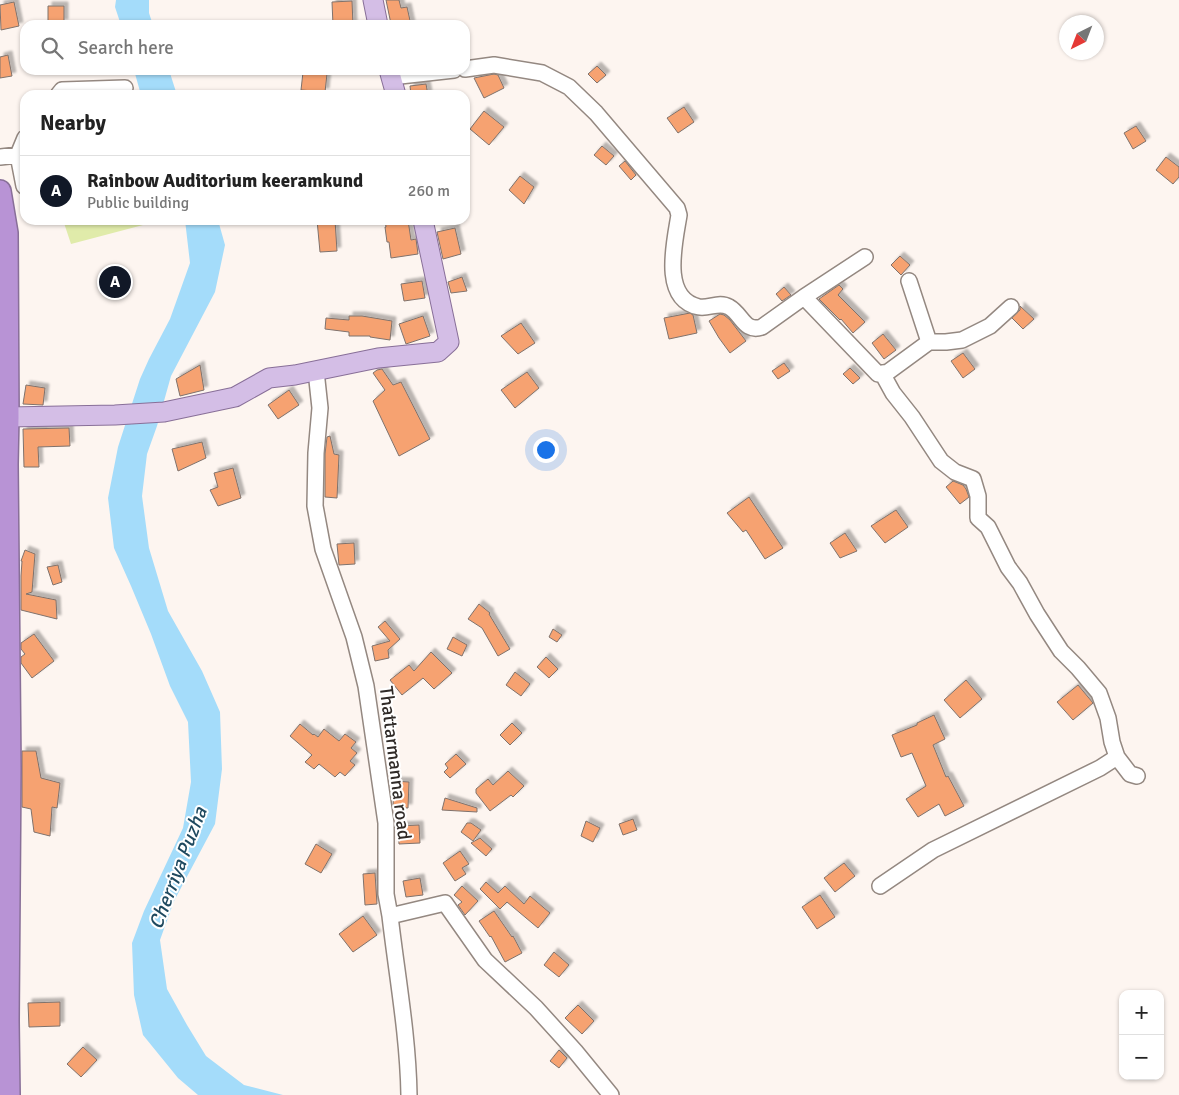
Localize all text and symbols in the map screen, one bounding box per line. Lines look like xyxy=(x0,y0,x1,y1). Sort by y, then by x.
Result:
north arrow xyxy=(1059,15,1104,60)
search box xyxy=(20,20,470,75)
icon: search xyxy=(38,34,66,62)
text: Search here xyxy=(78,36,174,60)
text: Nearby xyxy=(40,110,106,136)
text: Rainbow Auditorium keeramkund xyxy=(87,169,363,193)
text: A xyxy=(51,181,61,201)
text: 260 m xyxy=(408,181,450,201)
text: Public building xyxy=(87,193,189,213)
pin: A xyxy=(99,263,131,301)
your location xyxy=(533,437,559,463)
street label: Thattarmanna road xyxy=(374,685,416,841)
water label: Cherriya Puzha xyxy=(143,803,213,933)
map controls xyxy=(1119,990,1164,1080)
button: + xyxy=(1119,990,1164,1035)
button: − xyxy=(1119,1035,1164,1080)

